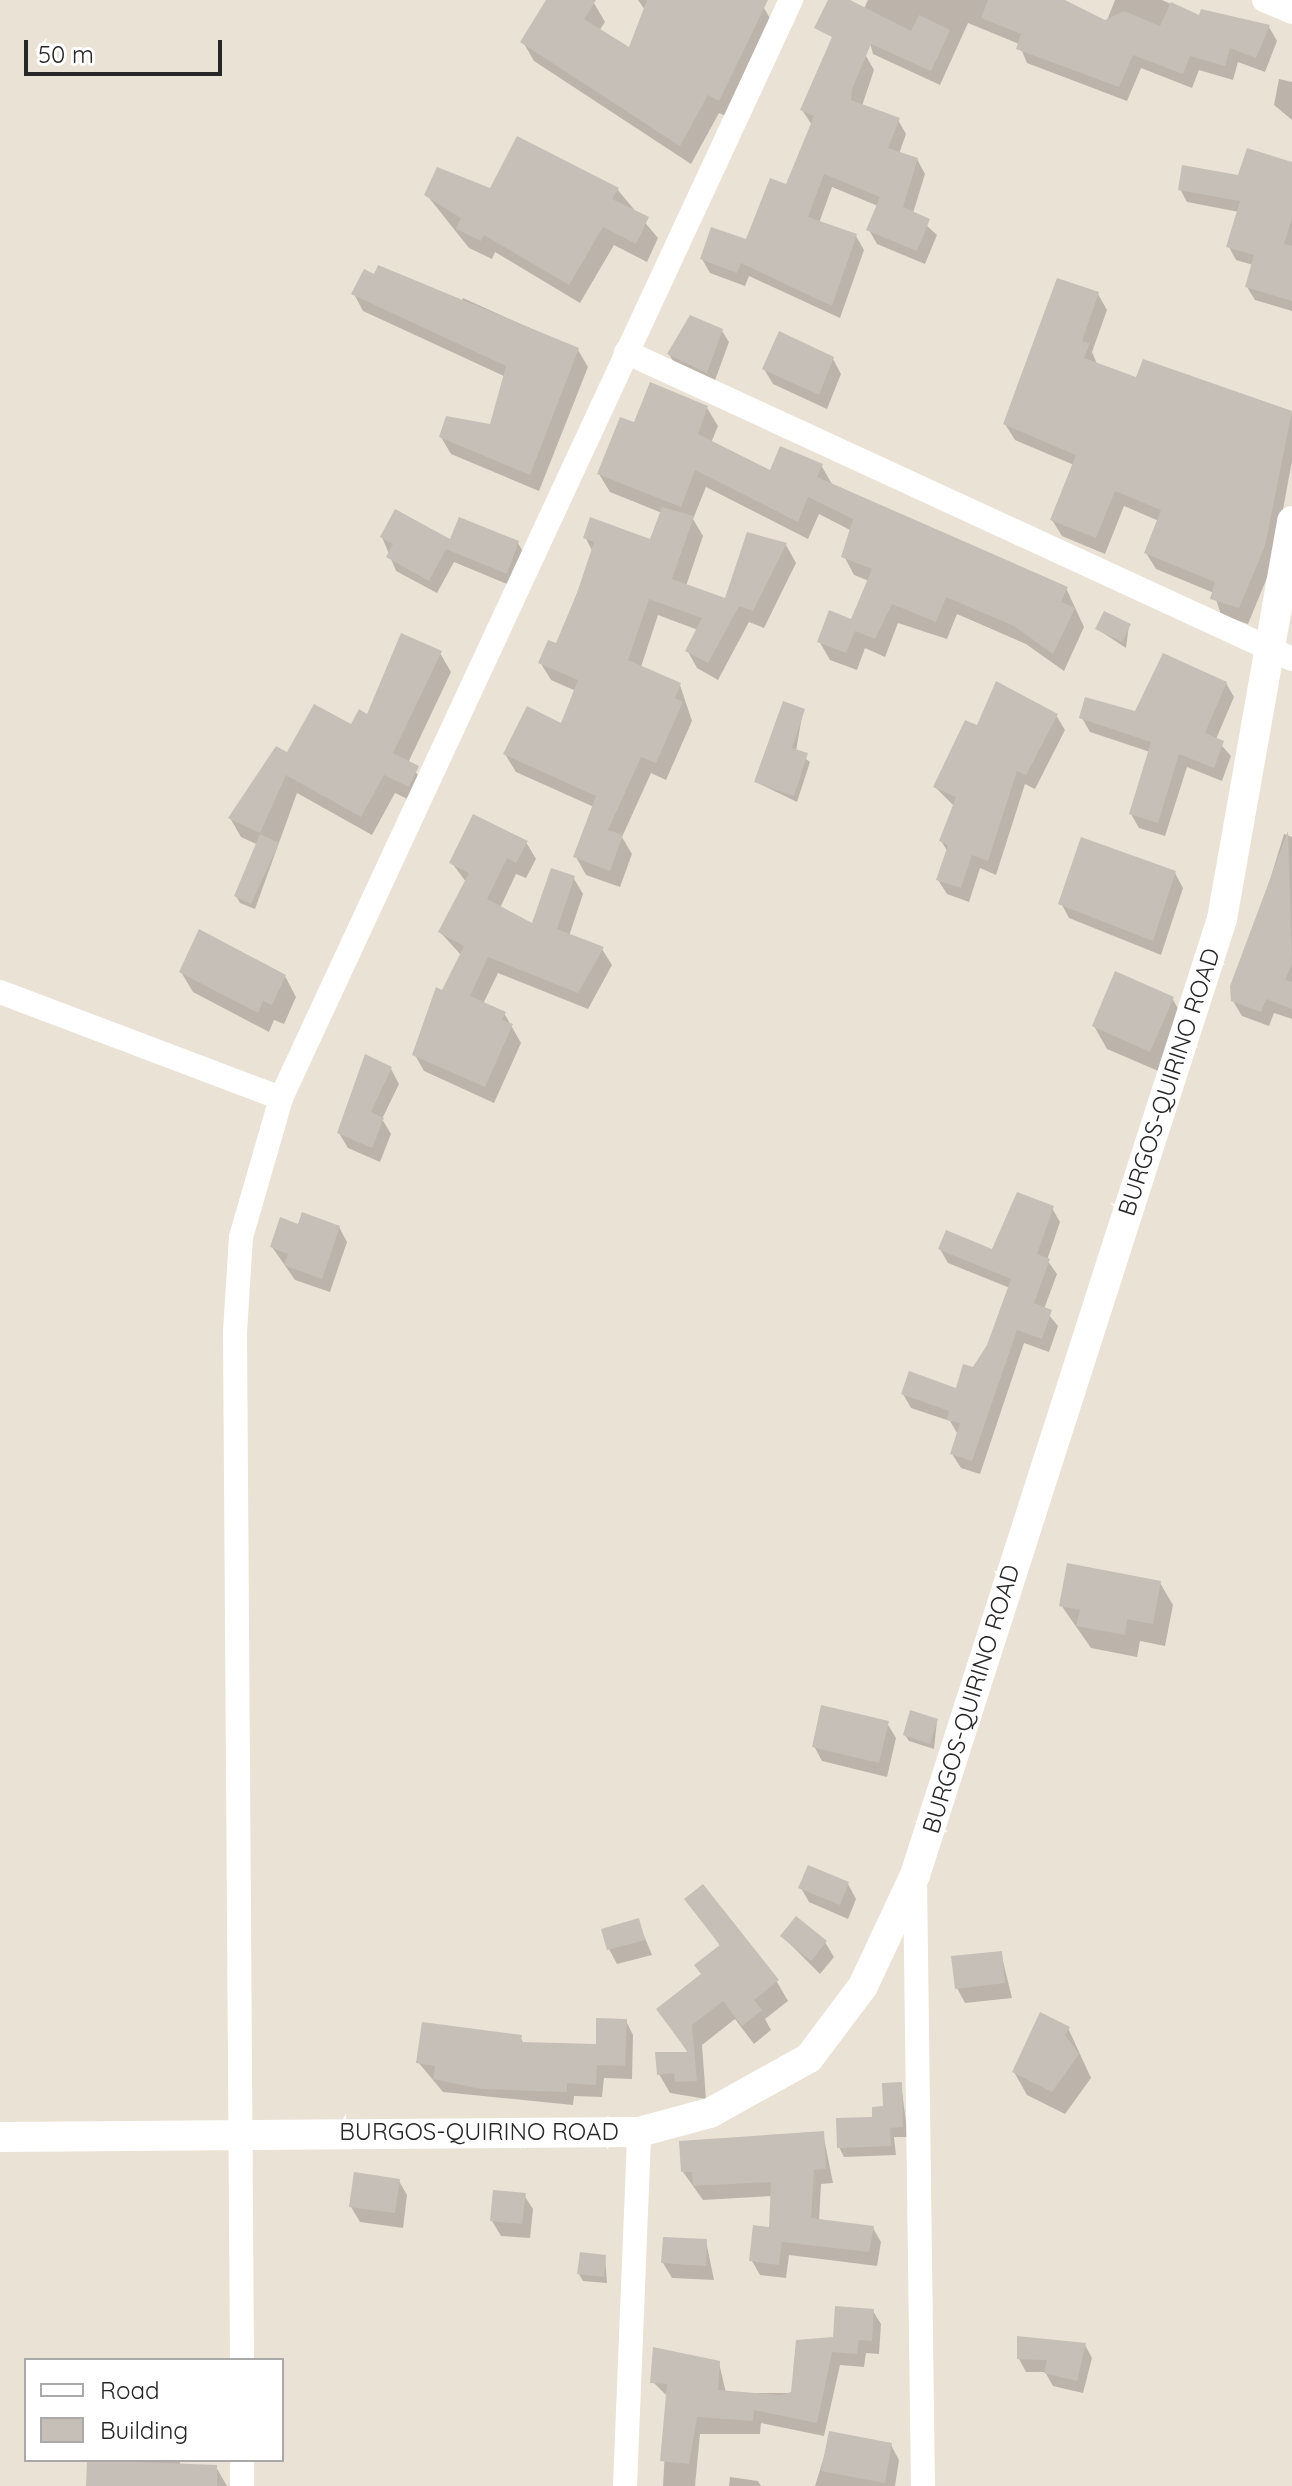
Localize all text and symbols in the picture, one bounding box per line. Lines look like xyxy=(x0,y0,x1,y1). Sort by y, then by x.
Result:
scale bar xyxy=(28,24,226,74)
text: 50 m xyxy=(38,39,94,69)
street label: BURGOS-QUIRINO ROAD xyxy=(1112,945,1226,1219)
street label: BURGOS-QUIRINO ROAD xyxy=(916,1561,1026,1837)
street label: BURGOS-QUIRINO ROAD xyxy=(339,2118,619,2146)
legend xyxy=(24,2358,284,2462)
text: Road xyxy=(100,2375,160,2405)
text: Building xyxy=(100,2415,188,2445)

